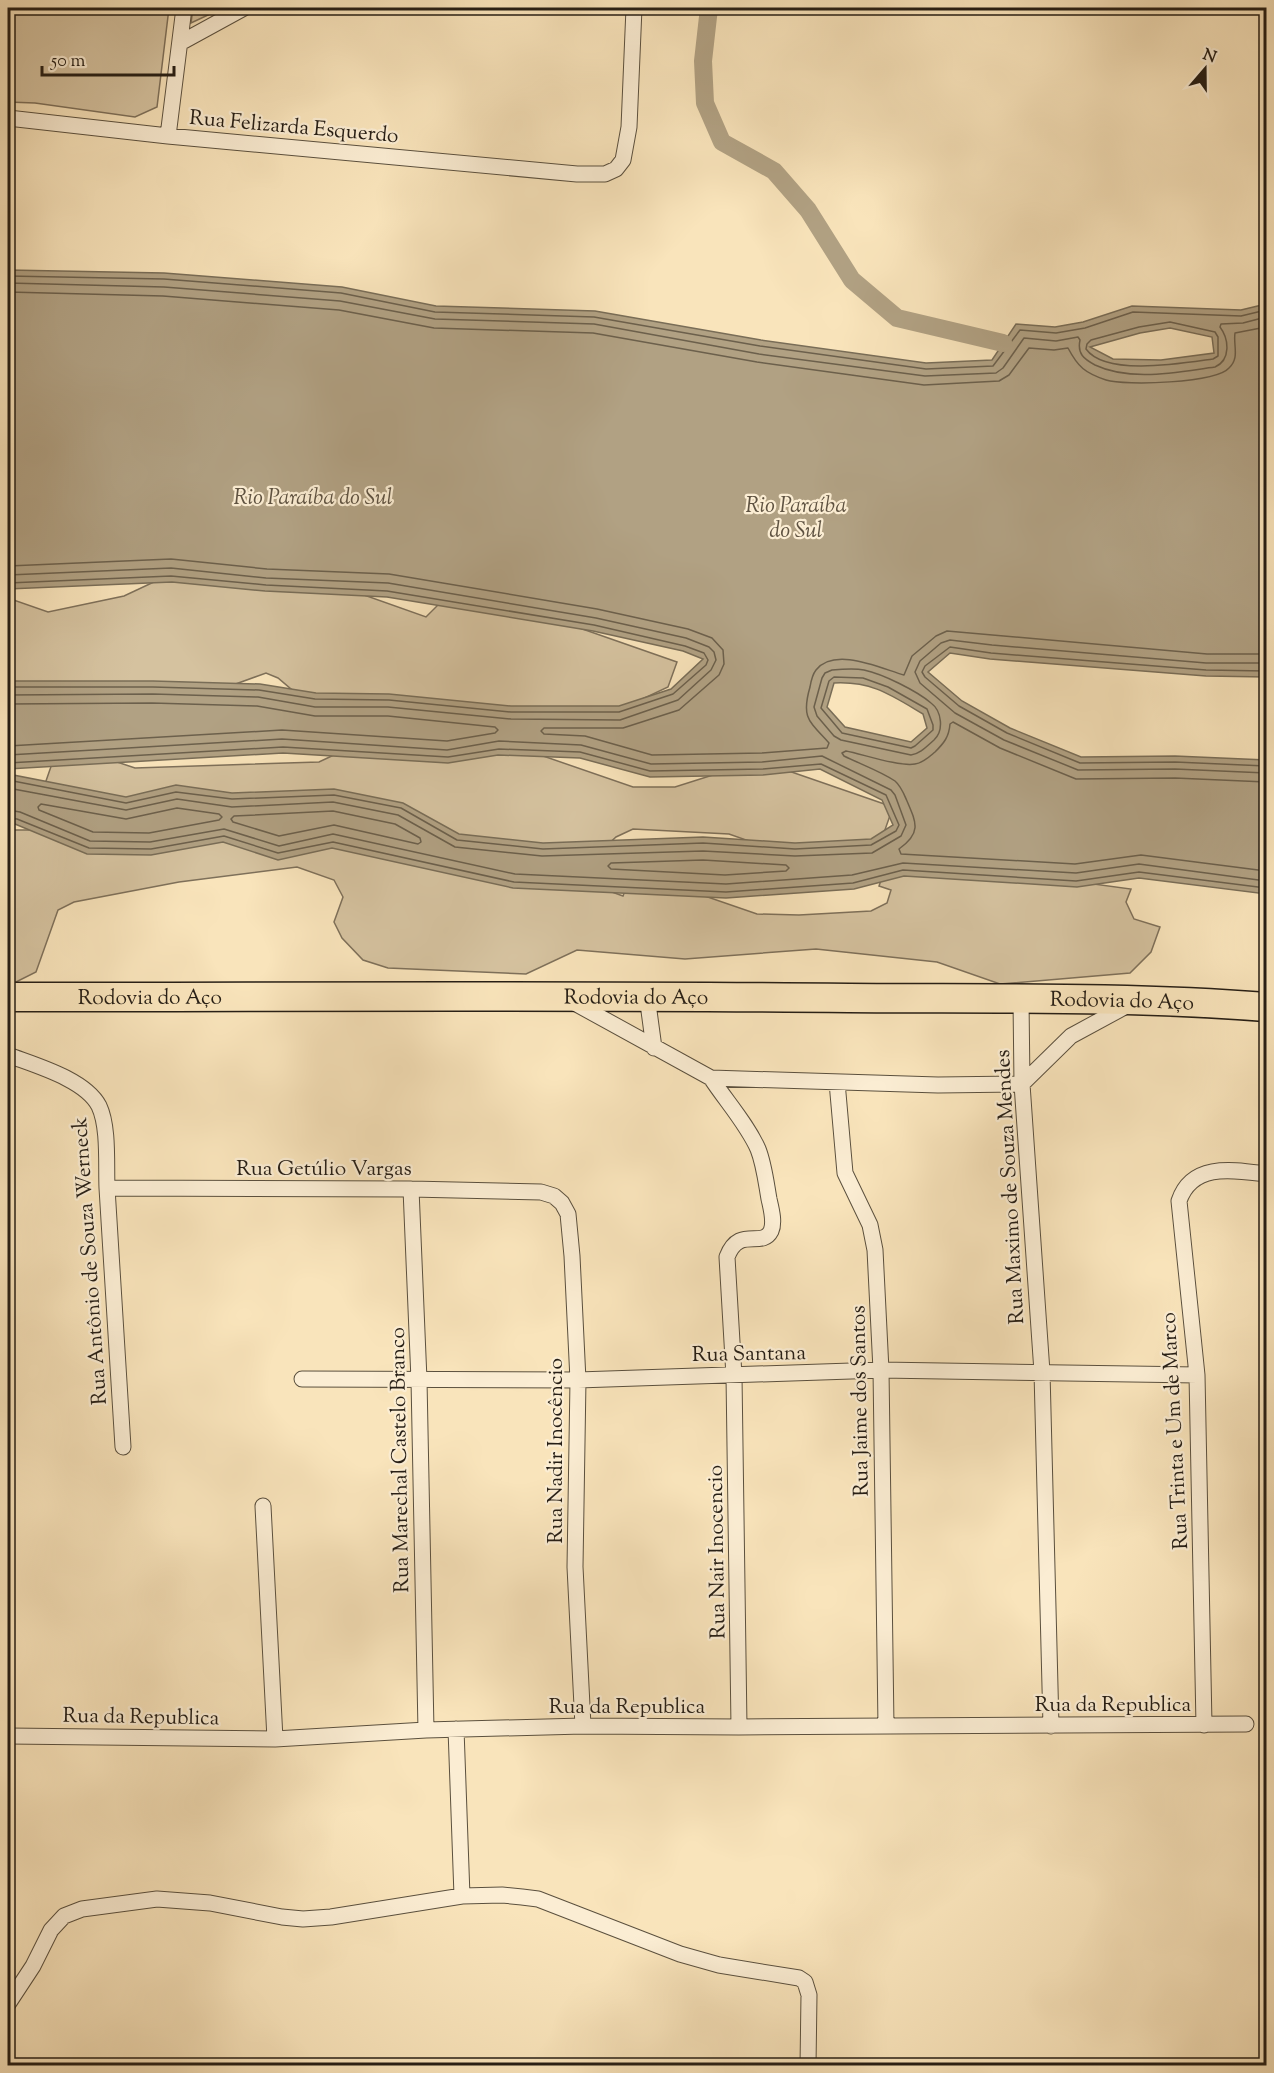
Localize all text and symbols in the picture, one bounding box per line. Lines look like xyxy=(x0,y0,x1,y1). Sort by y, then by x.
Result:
scale bar xyxy=(42,39,174,77)
north arrow xyxy=(1175,39,1235,99)
text: N xyxy=(1199,44,1219,70)
text: 50 m xyxy=(50,49,86,75)
street label: Rua Felizarda Esquerdo xyxy=(188,104,400,152)
water label: Rio Paraíba do Sul xyxy=(234,483,393,515)
water label: Rio Paraíba do Sul xyxy=(745,491,847,548)
street label: Rodovia do Aço xyxy=(564,983,708,1014)
street label: Rodovia do Aço xyxy=(78,984,222,1014)
street label: Rodovia do Aço xyxy=(1050,986,1195,1019)
street label: Rua Maximo de Souza Mendes xyxy=(989,1049,1033,1325)
street label: Rua Antônio de Souza Werneck xyxy=(66,1115,116,1406)
street label: Rua Getúlio Vargas xyxy=(236,1155,412,1185)
street label: Rua Jaime dos Santos xyxy=(844,1305,878,1497)
street label: Rua Trinta e Um de Marco xyxy=(1155,1311,1197,1550)
street label: Rua Marechal Castelo Branco xyxy=(384,1327,418,1593)
street label: Rua Santana xyxy=(692,1339,807,1371)
street label: Rua Nadir Inocêncio xyxy=(542,1358,572,1544)
street label: Rua Nair Inocencio xyxy=(701,1465,735,1639)
street label: Rua da Republica xyxy=(1035,1691,1192,1721)
street label: Rua da Republica xyxy=(549,1693,706,1723)
street label: Rua da Republica xyxy=(62,1702,220,1734)

